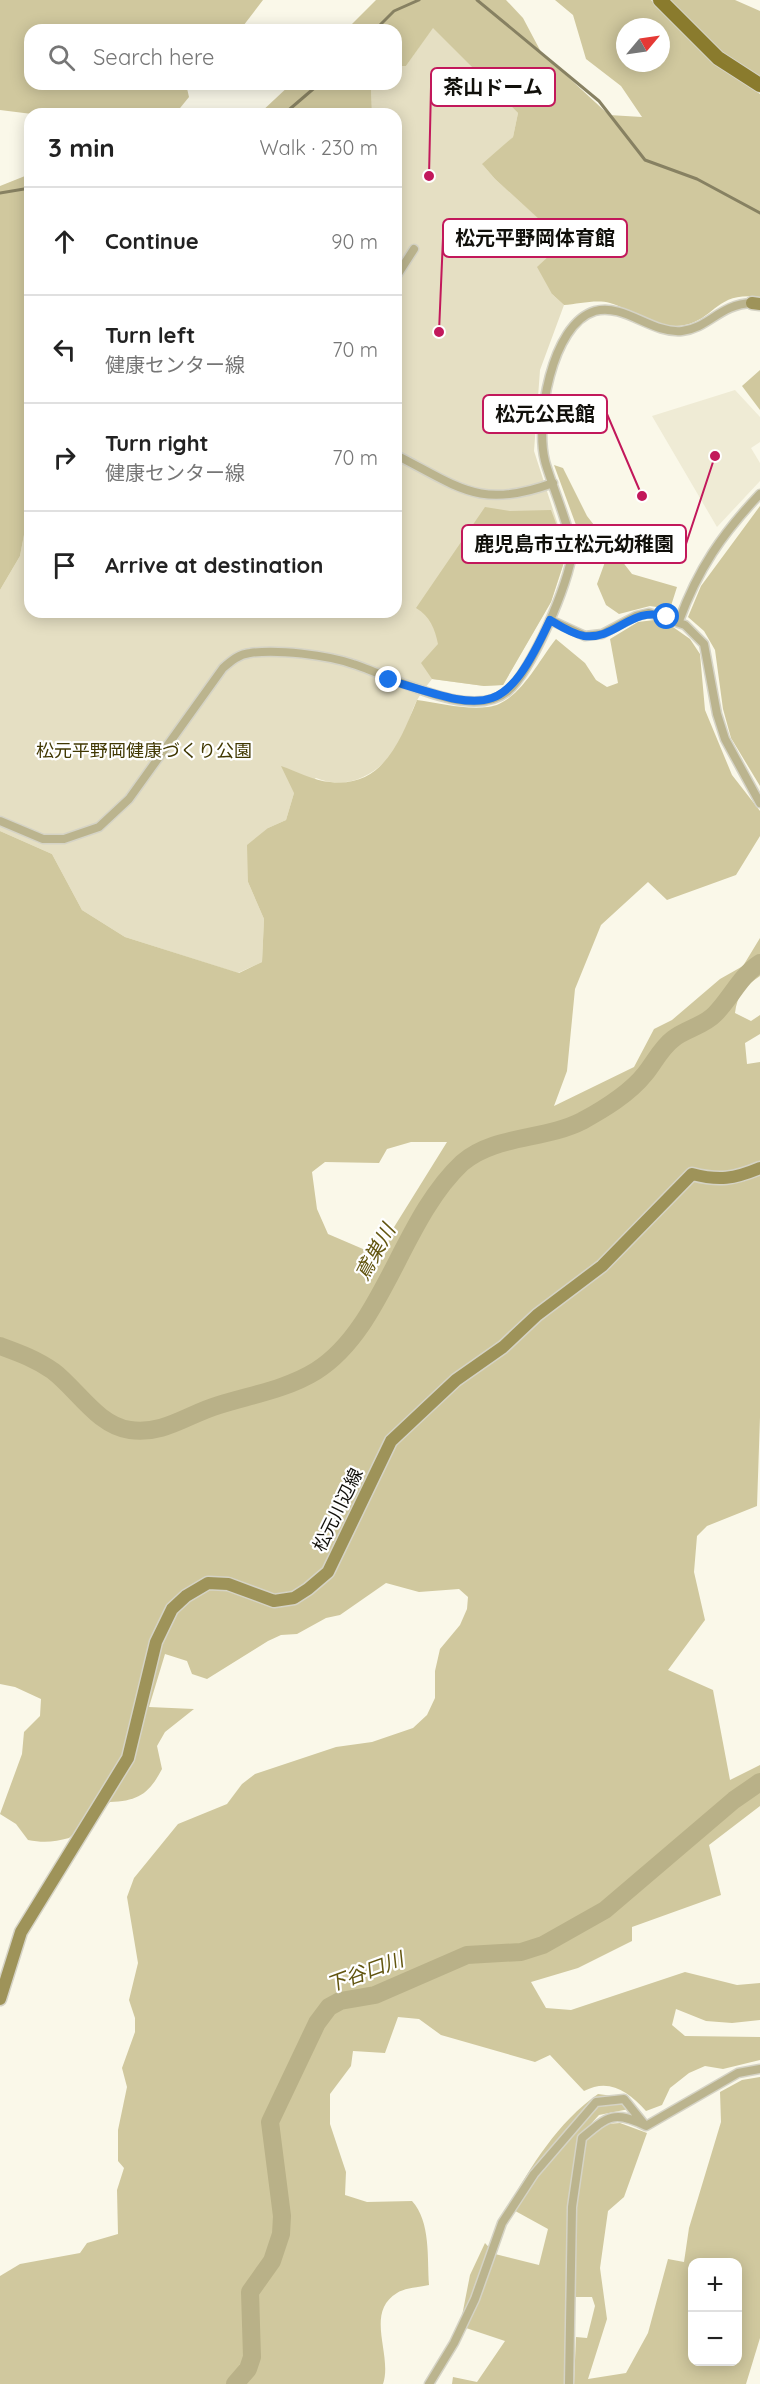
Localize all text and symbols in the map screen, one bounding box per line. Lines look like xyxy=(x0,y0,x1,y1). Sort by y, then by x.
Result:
north arrow xyxy=(616,18,670,72)
search box xyxy=(24,24,402,90)
icon: search xyxy=(45,41,78,74)
text: Search here xyxy=(93,43,214,71)
callout: 茶山ドーム xyxy=(431,68,555,106)
text: 茶山ドーム xyxy=(443,74,543,99)
text: 3 min xyxy=(48,131,115,164)
text: Walk · 230 m xyxy=(259,135,378,160)
callout: 松元平野岡体育館 xyxy=(443,219,627,257)
icon: ahead xyxy=(48,225,81,258)
text: 松元平野岡体育館 xyxy=(455,225,615,250)
text: Continue xyxy=(105,227,199,255)
text: 90 m xyxy=(331,229,378,254)
text: Turn left xyxy=(105,321,195,349)
icon: left xyxy=(48,333,81,366)
text: 70 m xyxy=(332,337,378,362)
text: 健康センター線 xyxy=(105,352,245,377)
callout: 松元公民館 xyxy=(483,395,607,433)
text: 松元公民館 xyxy=(495,401,595,426)
text: Turn right xyxy=(105,429,209,457)
icon: right xyxy=(48,441,81,474)
text: 70 m xyxy=(332,445,378,470)
text: 健康センター線 xyxy=(105,460,245,485)
callout: 鹿児島市立松元幼稚園 xyxy=(462,525,686,563)
text: 鹿児島市立松元幼稚園 xyxy=(474,531,674,556)
icon: arrive xyxy=(48,549,81,582)
text: Arrive at destination xyxy=(105,551,323,579)
route start xyxy=(653,603,679,629)
route end xyxy=(375,666,401,692)
park label: 松元平野岡健康づくり公園 xyxy=(36,739,252,762)
water label: 鳶巣川 xyxy=(349,1218,401,1284)
street label: 松元川辺線 xyxy=(307,1464,368,1555)
water label: 下谷口川 xyxy=(323,1945,409,1997)
map controls xyxy=(688,2258,742,2366)
button: + xyxy=(688,2258,742,2312)
button: − xyxy=(688,2312,742,2366)

